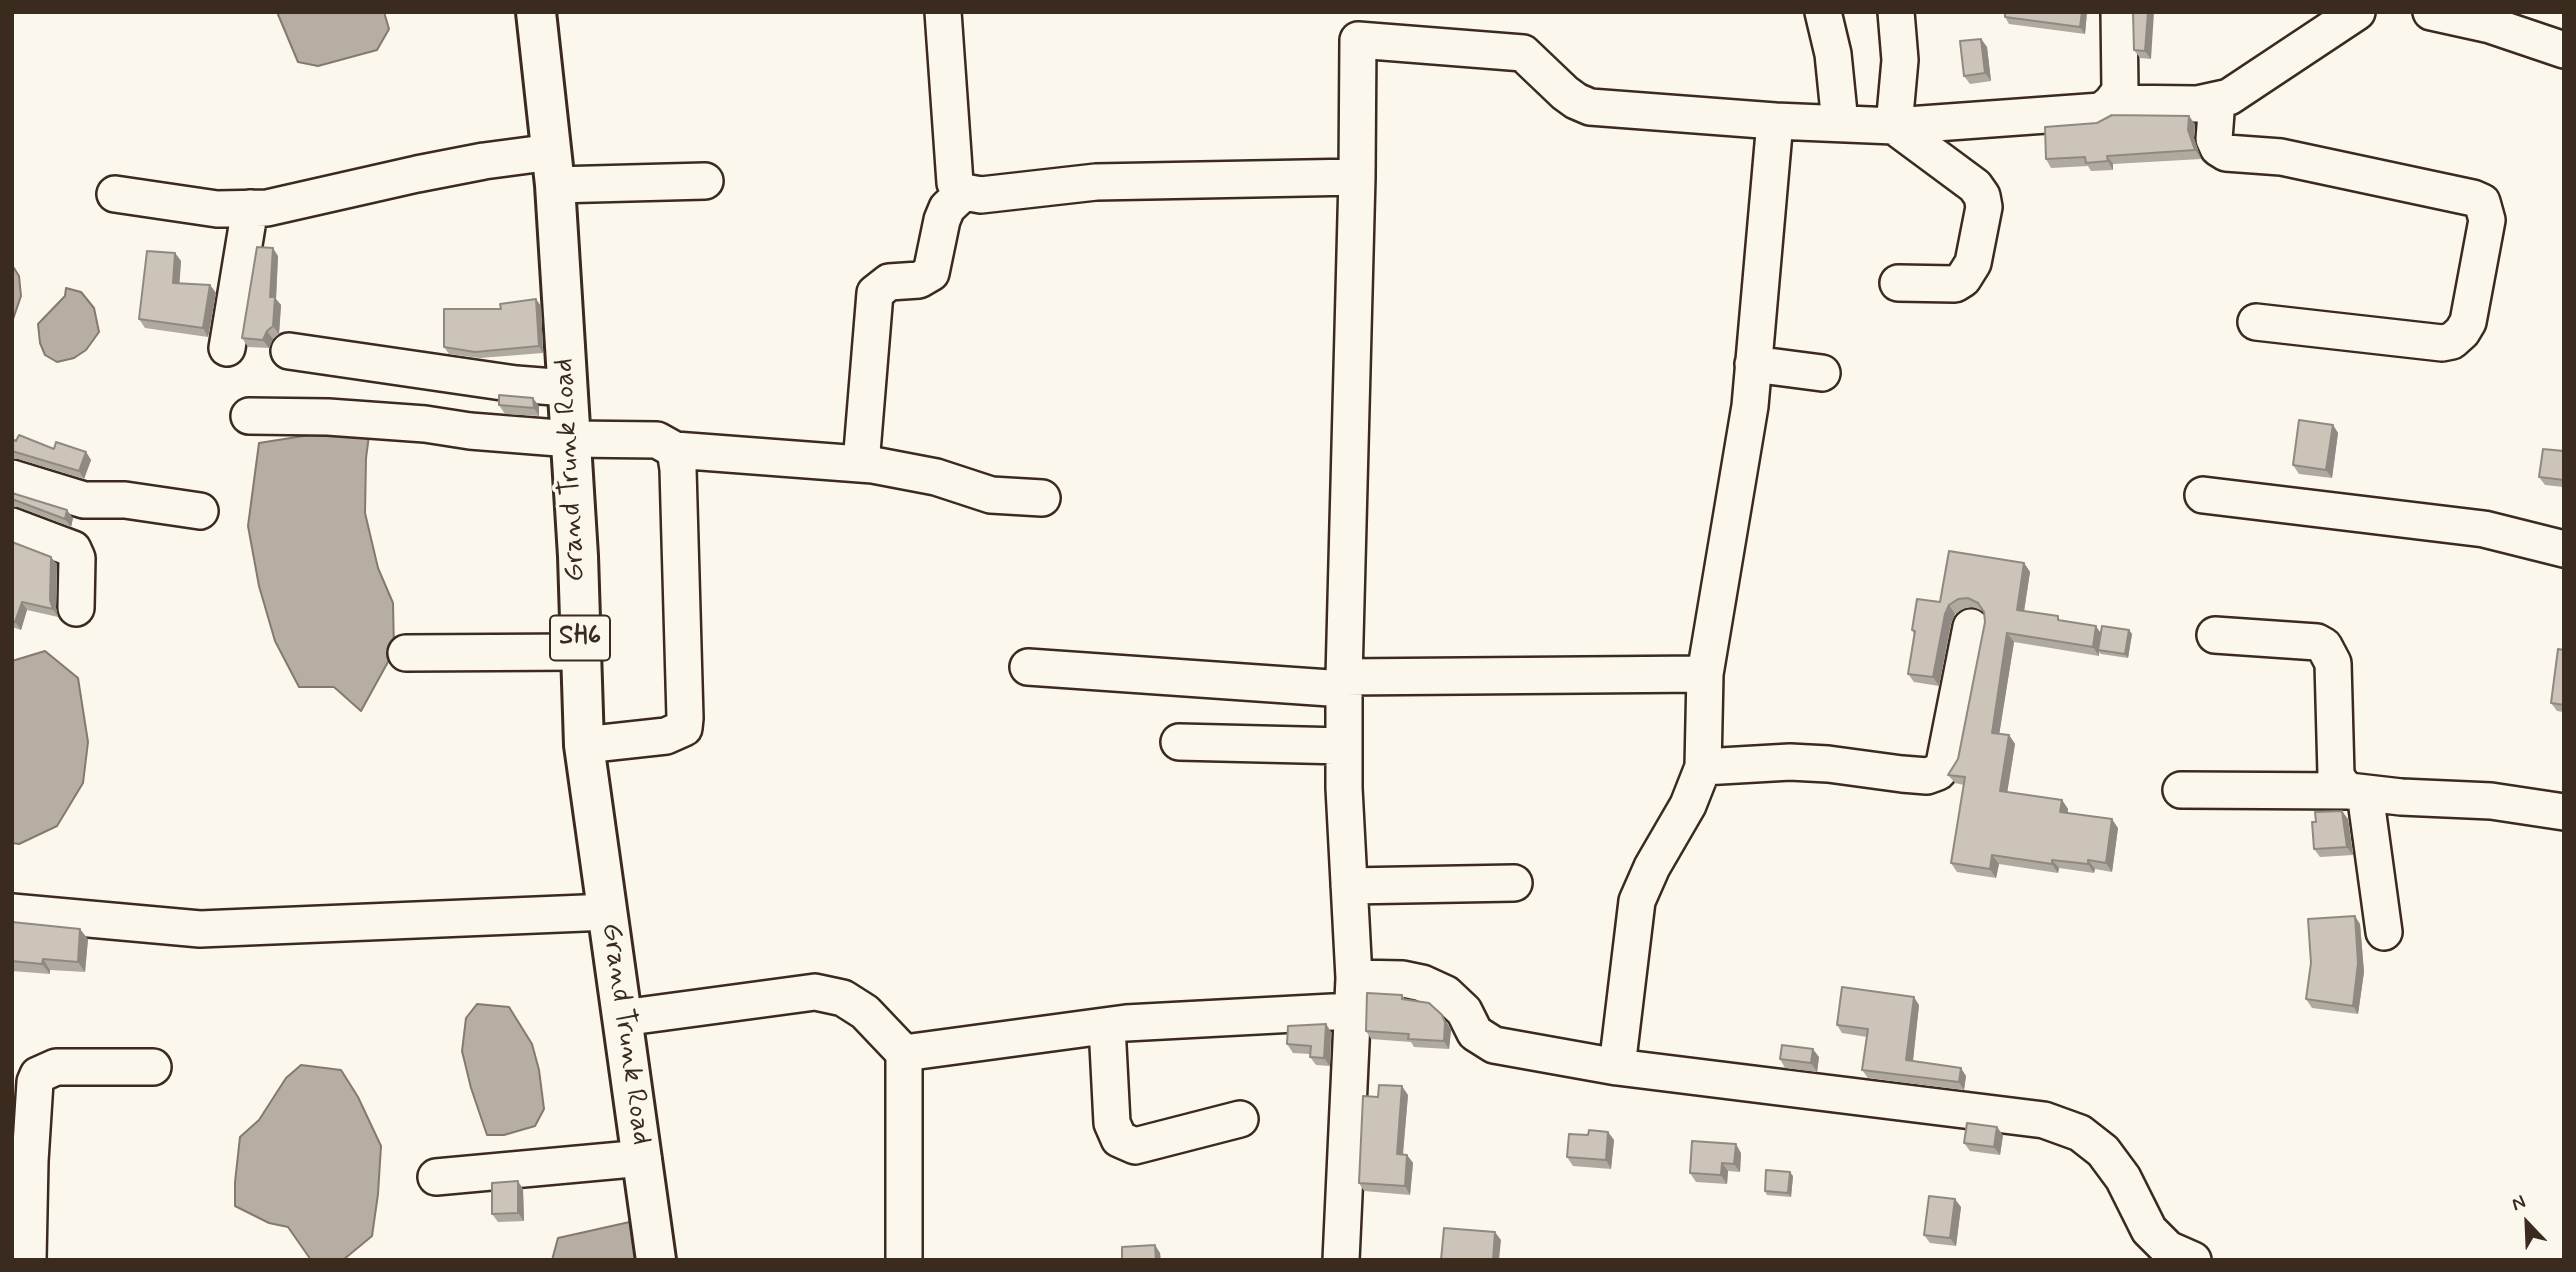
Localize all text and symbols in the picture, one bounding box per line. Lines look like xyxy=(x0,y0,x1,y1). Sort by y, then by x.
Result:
street label: Grand Trunk Road xyxy=(548,357,594,583)
road number: SH6 xyxy=(550,616,610,660)
street label: Grand Trunk Road xyxy=(593,921,657,1147)
north arrow xyxy=(2492,1188,2562,1258)
text: N xyxy=(2508,1189,2529,1217)

